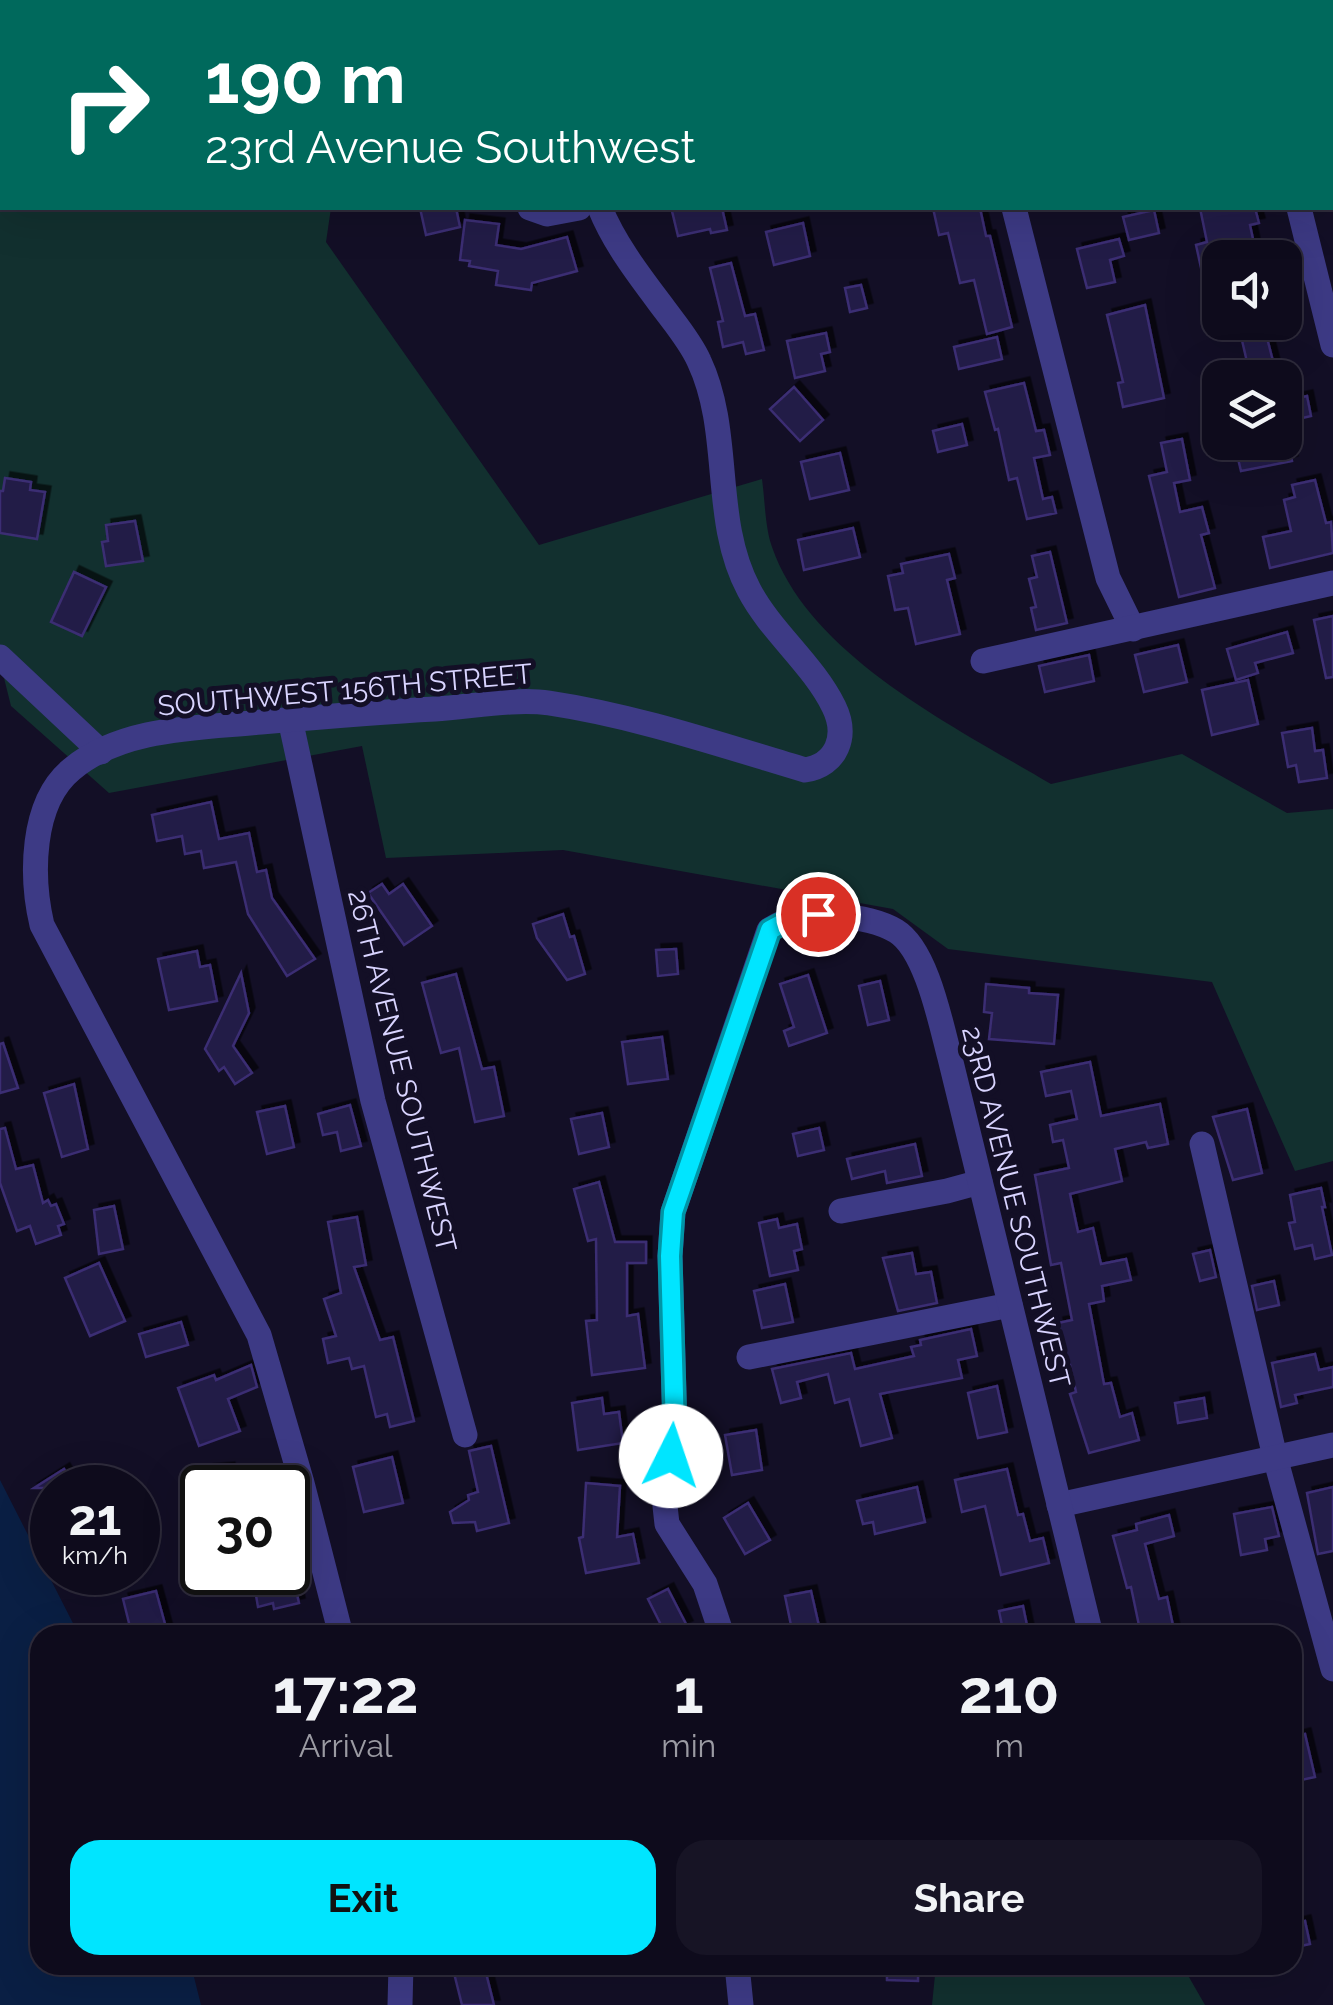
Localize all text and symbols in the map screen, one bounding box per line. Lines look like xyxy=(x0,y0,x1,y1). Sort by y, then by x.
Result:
text: 190 m xyxy=(205,37,406,119)
icon: right xyxy=(40,40,170,170)
text: 23rd Avenue Southwest xyxy=(205,121,696,174)
map controls xyxy=(1202,240,1302,460)
button: sound xyxy=(1202,240,1302,340)
button: layers xyxy=(1202,360,1302,460)
street label: SOUTHWEST 156TH STREET xyxy=(156,657,534,723)
pin xyxy=(776,872,861,957)
street label: 26TH AVENUE SOUTHWEST xyxy=(341,886,463,1256)
icon: arrive xyxy=(791,887,846,942)
street label: 23RD AVENUE SOUTHWEST xyxy=(955,1023,1077,1391)
position arrow xyxy=(619,1404,723,1508)
speed limit sign: 30 xyxy=(180,1465,310,1595)
text: 21 xyxy=(69,1488,121,1547)
text: km/h xyxy=(62,1540,128,1570)
text: 17:22 xyxy=(273,1657,419,1727)
text: 1 xyxy=(674,1657,704,1727)
text: 210 xyxy=(959,1657,1059,1727)
text: Arrival xyxy=(299,1727,393,1764)
text: min xyxy=(661,1727,716,1764)
text: m xyxy=(994,1727,1024,1764)
button: Exit xyxy=(70,1840,656,1955)
button: Share xyxy=(676,1840,1262,1955)

